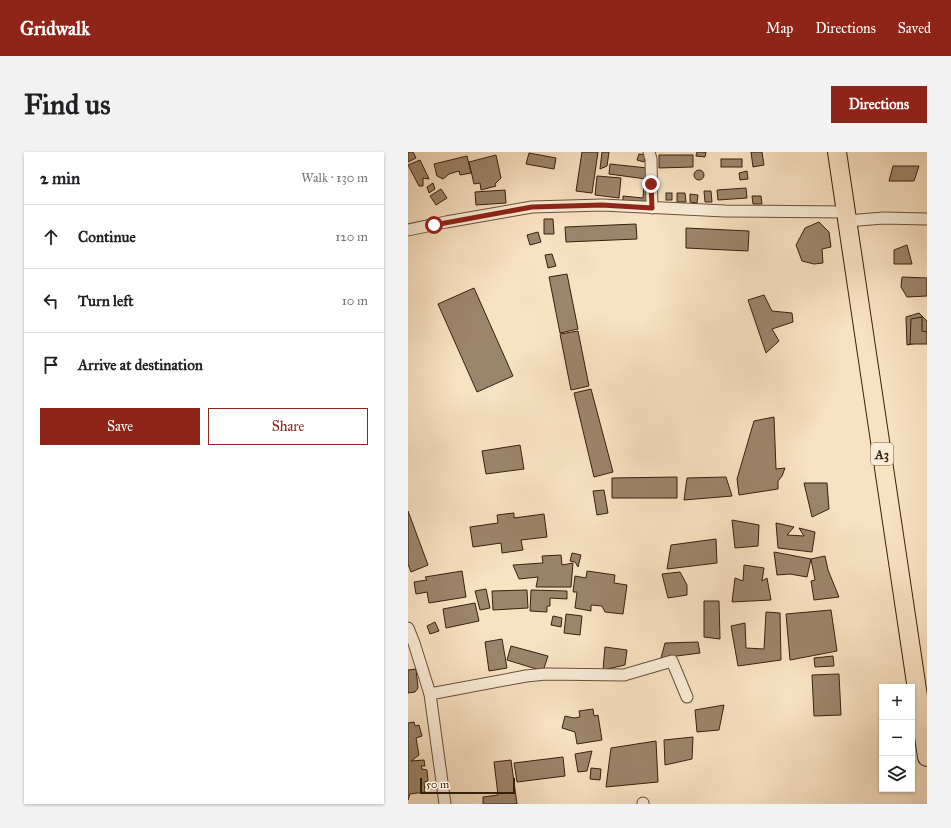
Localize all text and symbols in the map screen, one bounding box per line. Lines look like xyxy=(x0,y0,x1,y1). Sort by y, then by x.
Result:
text: Gridwalk xyxy=(20,17,90,40)
text: Map xyxy=(766,20,793,37)
text: Directions xyxy=(815,20,876,37)
text: Saved xyxy=(898,20,931,37)
button: Directions xyxy=(831,86,927,123)
text: Find us xyxy=(24,87,110,122)
text: 2 min xyxy=(40,168,80,189)
text: Walk · 130 m xyxy=(301,170,368,186)
route end xyxy=(642,175,660,193)
route start xyxy=(425,216,443,234)
icon: ahead xyxy=(40,226,62,248)
text: Continue xyxy=(78,228,136,246)
text: 120 m xyxy=(335,229,368,245)
icon: left xyxy=(40,290,62,312)
text: Turn left xyxy=(78,292,134,310)
text: 10 m xyxy=(342,293,368,309)
icon: arrive xyxy=(40,354,62,376)
text: Arrive at destination xyxy=(78,356,203,374)
button: Save xyxy=(40,408,200,445)
button: Share xyxy=(208,408,368,445)
road number: A3 xyxy=(871,443,893,465)
map controls xyxy=(879,684,915,792)
button: + xyxy=(879,684,915,720)
button: − xyxy=(879,720,915,756)
button: layers xyxy=(879,756,915,792)
scale bar xyxy=(420,776,515,795)
text: 50 m xyxy=(426,778,449,791)

